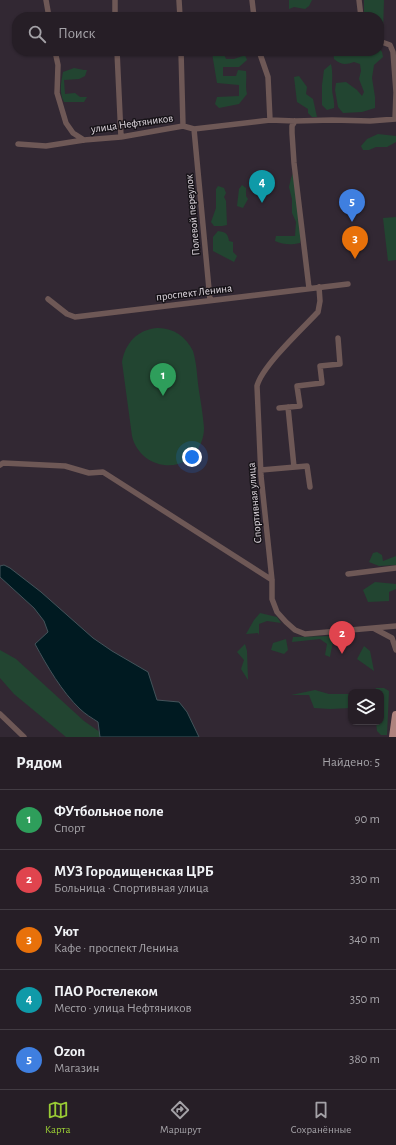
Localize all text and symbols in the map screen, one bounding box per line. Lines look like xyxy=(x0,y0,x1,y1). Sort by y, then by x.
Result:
search box xyxy=(12,12,384,56)
icon: search xyxy=(26,23,48,45)
text: Поиск xyxy=(58,26,96,41)
street label: улица Нефтяников xyxy=(89,112,174,135)
pin: 4 xyxy=(249,170,275,203)
street label: Полевой переулок xyxy=(183,174,202,256)
pin: 5 xyxy=(339,189,365,222)
pin: 3 xyxy=(342,226,368,259)
street label: проспект Ленина xyxy=(155,282,233,303)
pin: 1 xyxy=(150,363,176,396)
your location xyxy=(182,447,202,467)
street label: Спортивная улица xyxy=(245,462,264,544)
pin: 2 xyxy=(329,621,355,654)
map controls xyxy=(348,689,384,725)
button: layers xyxy=(348,689,384,725)
text: Рядом xyxy=(16,754,62,771)
text: Найдено: 5 xyxy=(322,756,380,769)
text: ФУтбольное поле xyxy=(54,804,164,819)
text: 1 xyxy=(27,813,31,826)
text: 90 m xyxy=(354,813,380,826)
text: Спорт xyxy=(54,822,85,835)
text: МУЗ Городищенская ЦРБ xyxy=(54,864,214,879)
text: 2 xyxy=(26,873,32,886)
text: 330 m xyxy=(350,873,380,886)
text: Больница · Спортивная улица xyxy=(54,882,209,895)
text: Уют xyxy=(54,924,79,939)
text: 3 xyxy=(26,933,32,946)
text: 340 m xyxy=(349,933,380,946)
text: Кафе · проспект Ленина xyxy=(54,942,179,955)
text: ПАО Ростелеком xyxy=(54,984,158,999)
text: 4 xyxy=(26,993,32,1006)
text: 350 m xyxy=(350,993,380,1006)
text: Место · улица Нефтяников xyxy=(54,1002,192,1015)
text: Ozon xyxy=(54,1044,85,1059)
text: 5 xyxy=(26,1053,32,1066)
text: 380 m xyxy=(349,1053,380,1066)
text: Магазин xyxy=(54,1062,100,1075)
tab: Карта xyxy=(45,1099,70,1136)
tab: Маршрут xyxy=(160,1099,201,1136)
tab: Сохранённые xyxy=(291,1099,351,1136)

